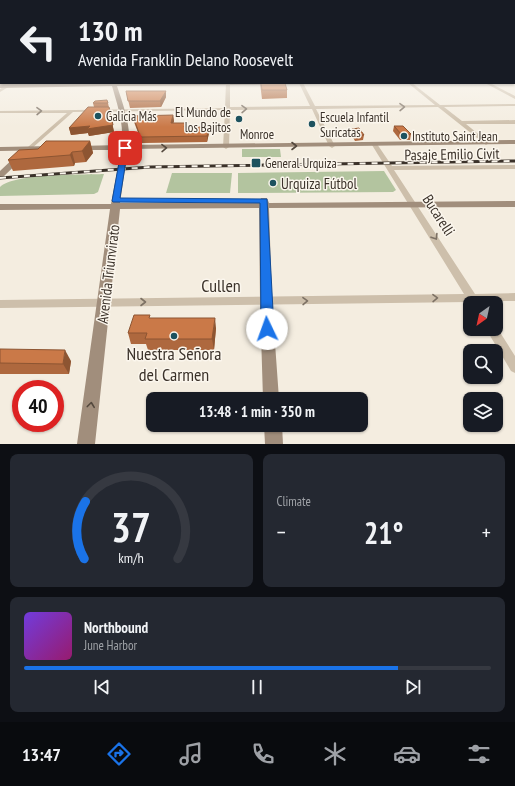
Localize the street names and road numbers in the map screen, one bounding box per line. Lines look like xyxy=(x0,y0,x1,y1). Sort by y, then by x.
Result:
street label: Monroe xyxy=(240,126,274,143)
street label: Pasaje Emilio Civit xyxy=(404,144,500,164)
street label: Bucarelli xyxy=(419,191,459,239)
street label: Avenida Triunvirato xyxy=(93,224,123,324)
street label: Cullen xyxy=(201,274,241,297)

